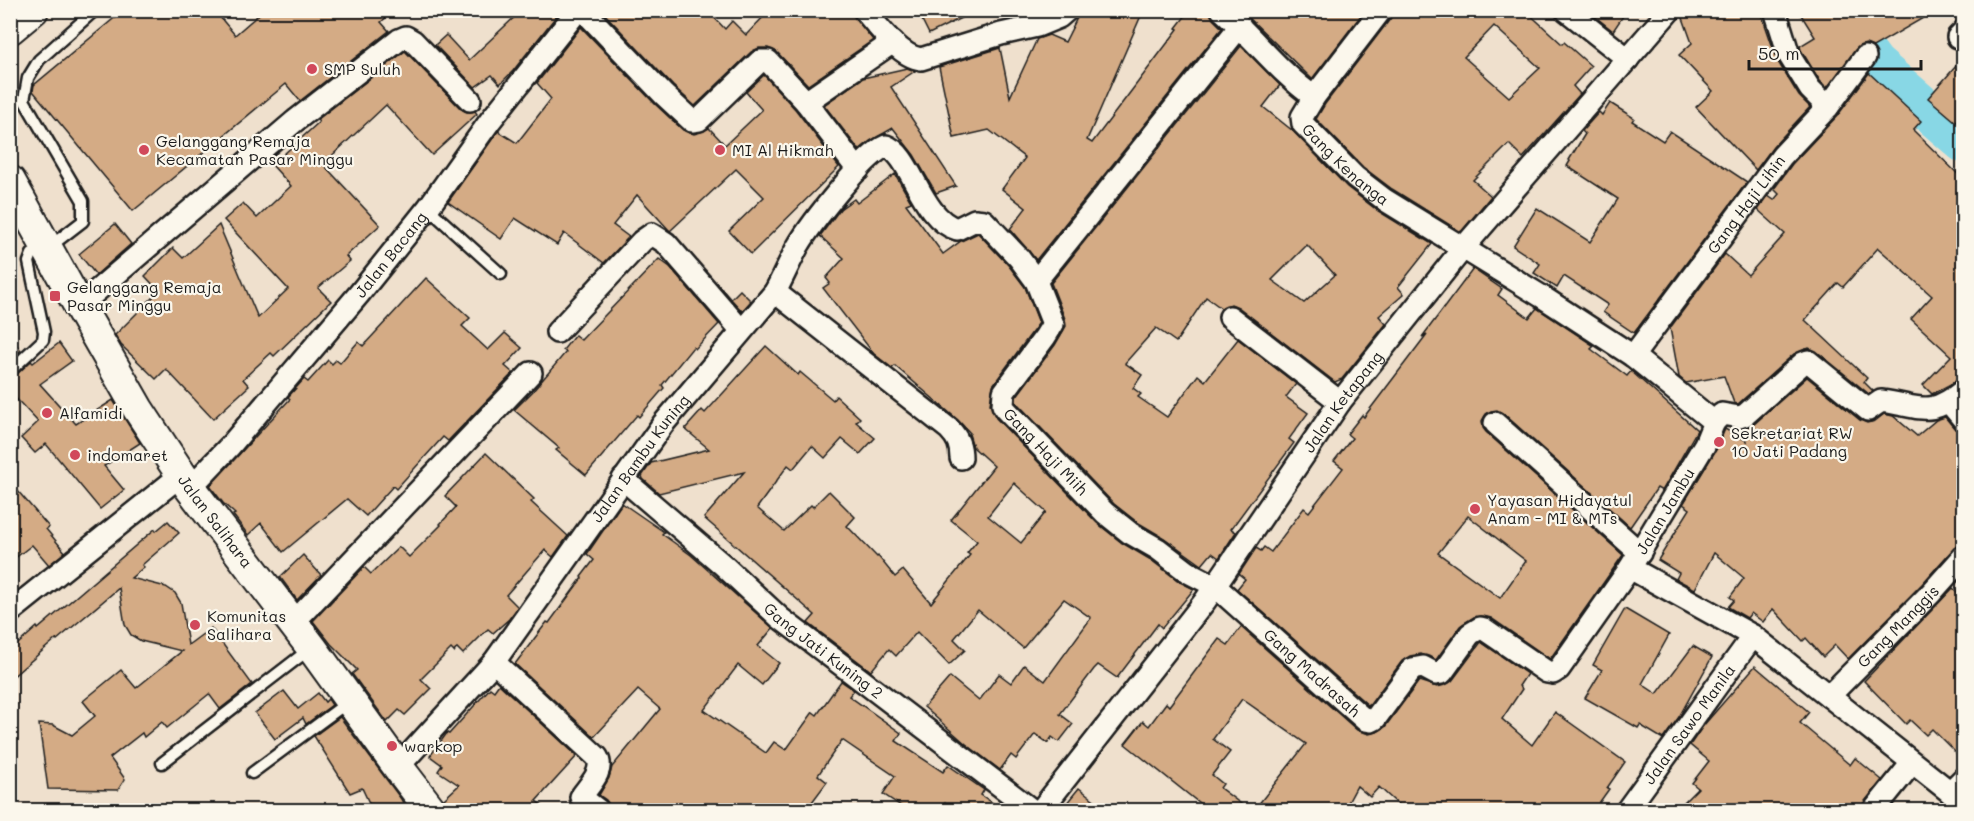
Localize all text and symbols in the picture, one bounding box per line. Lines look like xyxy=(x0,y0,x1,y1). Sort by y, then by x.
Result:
scale bar xyxy=(1749,33,1922,71)
text: 50 m xyxy=(1758,41,1800,65)
place label: SMP Suluh xyxy=(324,58,400,79)
marker: SMP Suluh xyxy=(305,62,319,76)
street label: Gang Kenanga xyxy=(1298,118,1394,210)
place label: Gelanggang Remaja Kecamatan Pasar Minggu xyxy=(156,130,353,169)
place label: MI Al Hikmah xyxy=(732,139,834,160)
marker: Gelanggang Remaja Kecamatan Pasar Minggu xyxy=(137,143,151,157)
marker: MI Al Hikmah xyxy=(713,143,727,157)
street label: Gang Haji Lihin xyxy=(1702,151,1789,258)
street label: Jalan Bacang xyxy=(349,207,431,301)
place label: Gelanggang Remaja Pasar Minggu xyxy=(67,276,222,315)
marker: Gelanggang Remaja Pasar Minggu xyxy=(48,289,62,303)
street label: Jalan Ketapang xyxy=(1298,346,1387,456)
street label: Jalan Bambu Kuning xyxy=(586,390,694,526)
place label: Alfamidi xyxy=(59,402,123,423)
street label: Gang Haji Miih xyxy=(999,403,1093,499)
marker: Alfamidi xyxy=(40,406,54,420)
place label: Sekretariat RW 10 Jati Padang xyxy=(1731,422,1853,461)
marker: Sekretariat RW 10 Jati Padang xyxy=(1712,435,1726,449)
place label: indomaret xyxy=(87,444,168,465)
marker: indomaret xyxy=(68,448,82,462)
street label: Jalan Jambu xyxy=(1631,464,1699,558)
street label: Jalan Salihara xyxy=(174,470,258,572)
place label: Yayasan Hidayatul Anam - MI & MTs xyxy=(1487,489,1632,528)
marker: Yayasan Hidayatul Anam - MI & MTs xyxy=(1468,502,1482,516)
street label: Gang Manggis xyxy=(1852,580,1943,672)
street label: Gang Jati Kuning 2 xyxy=(760,597,888,703)
place label: Komunitas Salihara xyxy=(207,605,286,644)
marker: Komunitas Salihara xyxy=(188,618,202,632)
street label: Gang Madrasah xyxy=(1260,624,1365,721)
street label: Jalan Sawo Manila xyxy=(1638,660,1739,788)
place label: warkop xyxy=(404,735,462,756)
marker: warkop xyxy=(385,739,399,753)

